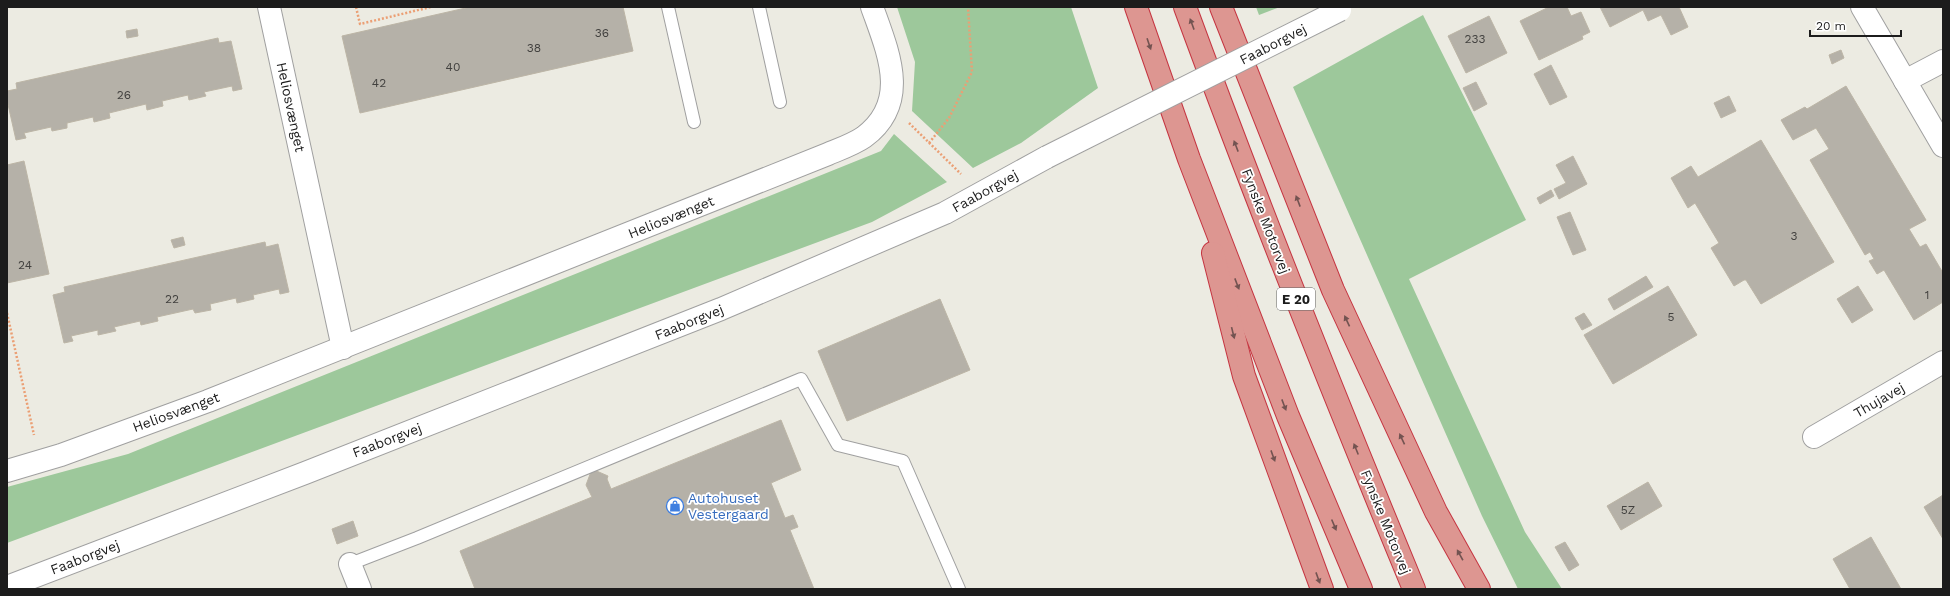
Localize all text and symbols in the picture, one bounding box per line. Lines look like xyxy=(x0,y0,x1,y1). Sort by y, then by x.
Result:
scale bar xyxy=(1810,12,1901,38)
one-way arrow xyxy=(1188,18,1194,30)
text: 20 m xyxy=(1816,19,1846,33)
street label: Faaborgvej xyxy=(1237,20,1309,68)
house number: 36 xyxy=(595,26,609,40)
house number: 233 xyxy=(1465,32,1486,46)
one-way arrow xyxy=(1146,38,1152,50)
house number: 38 xyxy=(527,41,541,55)
house number: 40 xyxy=(446,60,460,74)
street label: Heliosvænget xyxy=(274,61,308,153)
house number: 42 xyxy=(372,76,386,90)
house number: 26 xyxy=(117,88,131,102)
one-way arrow xyxy=(1233,140,1239,152)
street label: Faaborgvej xyxy=(949,166,1021,216)
street label: Fynske Motorvej xyxy=(1239,166,1293,276)
street label: Heliosvænget xyxy=(626,192,716,242)
one-way arrow xyxy=(1294,194,1300,206)
house number: 3 xyxy=(1791,229,1798,243)
house number: 24 xyxy=(18,258,32,272)
one-way arrow xyxy=(1235,278,1241,290)
road number: E 20 xyxy=(1277,288,1315,310)
house number: 1 xyxy=(1925,288,1929,302)
house number: 22 xyxy=(165,292,179,306)
street label: Faaborgvej xyxy=(652,301,726,343)
house number: 5 xyxy=(1668,310,1675,324)
one-way arrow xyxy=(1344,315,1350,327)
one-way arrow xyxy=(1230,327,1236,339)
street label: Thujavej xyxy=(1851,379,1907,421)
street label: Heliosvænget xyxy=(130,389,222,435)
one-way arrow xyxy=(1282,400,1288,412)
street label: Faaborgvej xyxy=(350,419,424,461)
one-way arrow xyxy=(1399,433,1405,445)
one-way arrow xyxy=(1353,443,1359,455)
one-way arrow xyxy=(1271,450,1277,462)
street label: Fynske Motorvej xyxy=(1358,467,1414,577)
place label: Autohuset Vestergaard xyxy=(688,490,769,522)
shop icon: Autohuset Vestergaard xyxy=(665,496,685,516)
house number: 5Z xyxy=(1621,503,1635,517)
one-way arrow xyxy=(1331,520,1337,531)
street label: Faaborgvej xyxy=(48,536,122,578)
one-way arrow xyxy=(1457,549,1464,561)
one-way arrow xyxy=(1316,572,1322,584)

